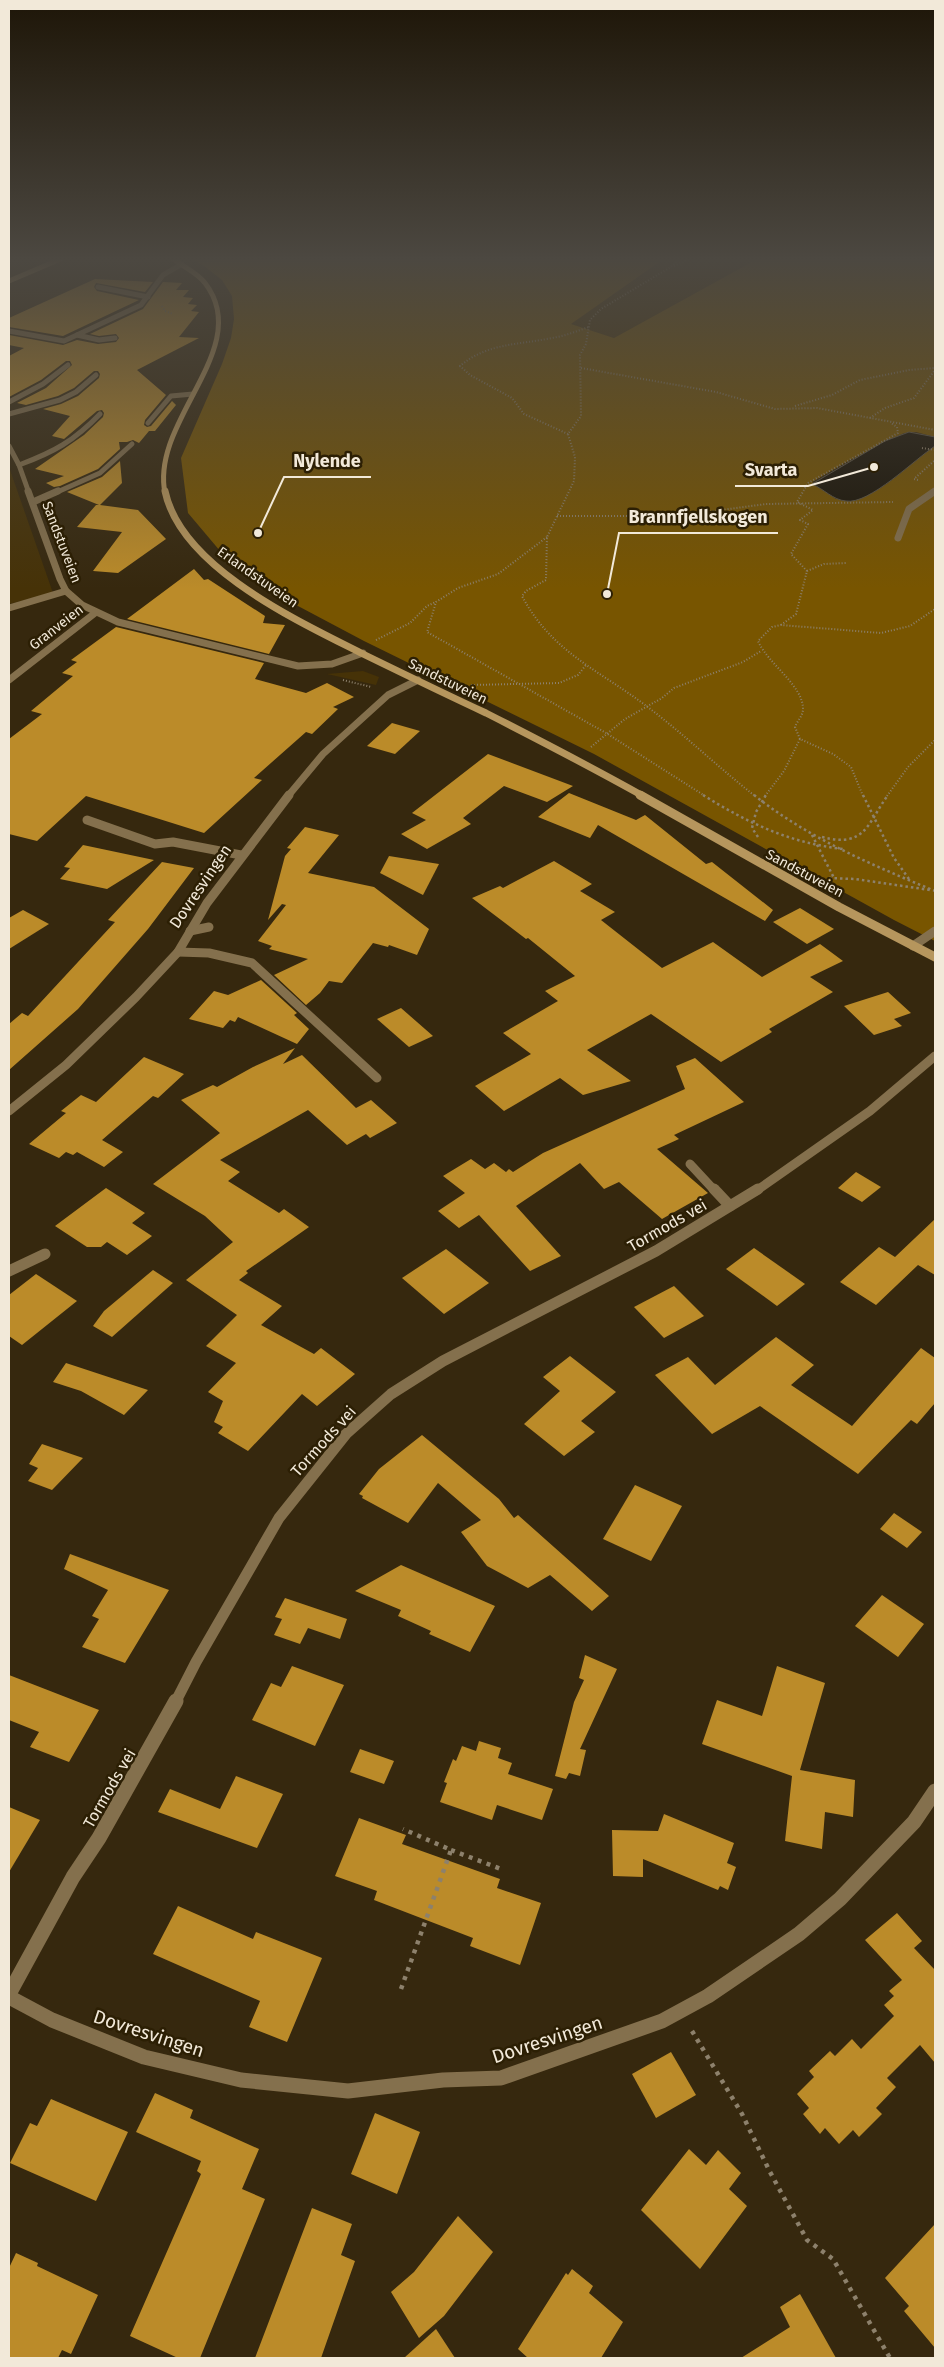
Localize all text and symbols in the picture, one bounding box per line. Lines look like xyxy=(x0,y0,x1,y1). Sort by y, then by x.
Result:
callout: Nylende xyxy=(284,444,371,477)
text: Nylende xyxy=(293,450,361,472)
callout: Svarta xyxy=(735,453,808,486)
text: Svarta xyxy=(745,459,797,481)
street label: Sandstuveien xyxy=(38,499,85,585)
callout: Brannfjellskogen xyxy=(619,500,778,533)
text: Brannfjellskogen xyxy=(628,506,768,528)
street label: Erlandstuveien xyxy=(214,543,301,612)
street label: Granveien xyxy=(26,601,87,654)
street label: Sandstuveien xyxy=(405,655,490,708)
street label: Dovresvingen xyxy=(165,841,235,932)
street label: Sandstuveien xyxy=(763,846,847,901)
street label: Tormods vei xyxy=(624,1195,710,1256)
street label: Tormods vei xyxy=(287,1402,360,1480)
street label: Tormods vei xyxy=(79,1745,140,1831)
street label: Dovresvingen xyxy=(91,2005,207,2062)
street label: Dovresvingen xyxy=(489,2011,605,2068)

